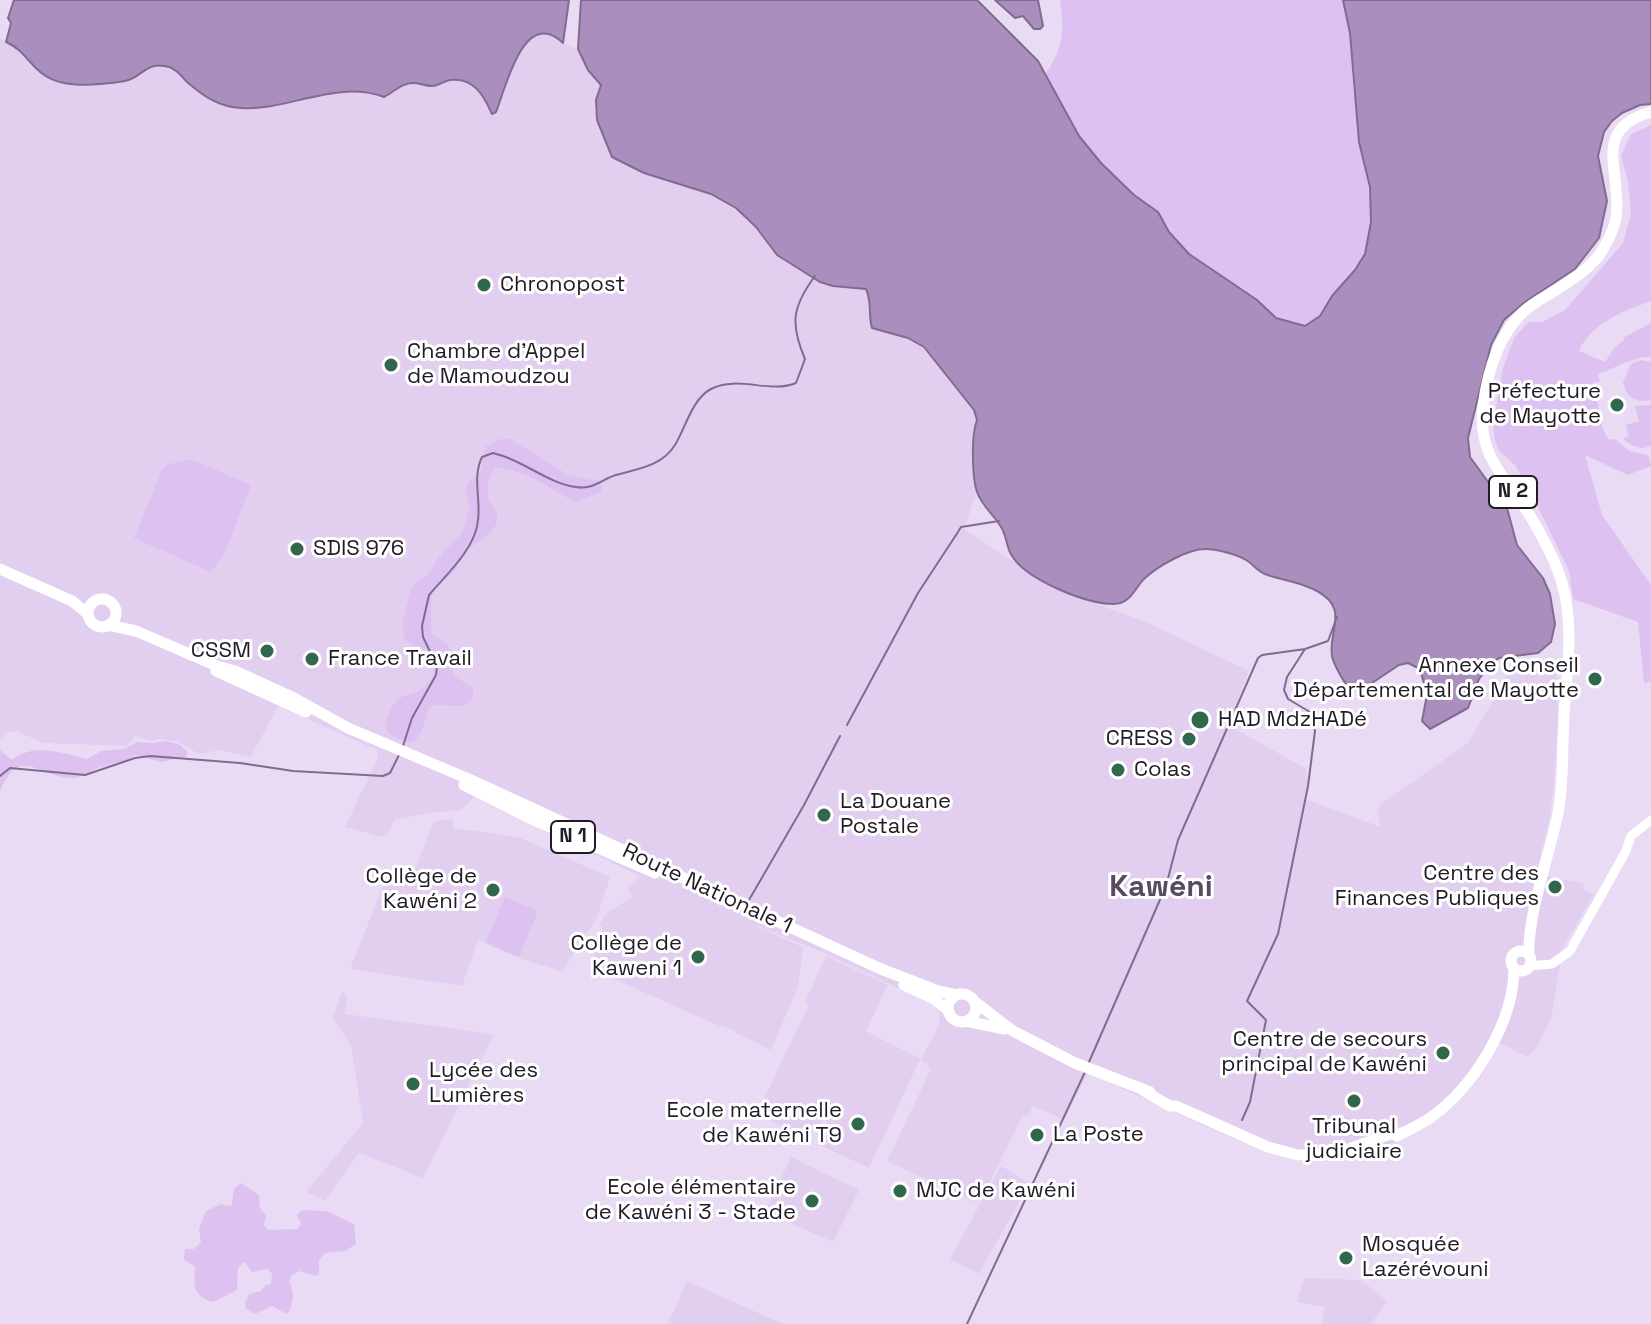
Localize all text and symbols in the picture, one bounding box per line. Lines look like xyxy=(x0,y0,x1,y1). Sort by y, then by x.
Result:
place label: Chronopost xyxy=(500,272,625,298)
marker: Chronopost xyxy=(475,276,493,294)
place label: Chambre d'Appel de Mamoudzou xyxy=(407,339,585,390)
marker: Chambre d'Appel de Mamoudzou xyxy=(382,356,400,374)
place label: Préfecture de Mayotte xyxy=(1479,379,1601,430)
marker: Préfecture de Mayotte xyxy=(1608,396,1626,414)
road number: N 2 xyxy=(1489,476,1537,508)
place label: SDIS 976 xyxy=(313,536,404,562)
marker: SDIS 976 xyxy=(288,540,306,558)
place label: CSSM xyxy=(191,638,251,664)
marker: CSSM xyxy=(258,642,276,660)
place label: France Travail xyxy=(328,646,472,672)
marker: France Travail xyxy=(303,650,321,668)
place label: Annexe Conseil Départemental de Mayotte xyxy=(1293,653,1579,704)
marker: Annexe Conseil Départemental de Mayotte xyxy=(1586,670,1604,688)
place label: HAD MdzHADé xyxy=(1218,707,1367,733)
marker: HAD MdzHADé xyxy=(1189,709,1211,731)
place label: CRESS xyxy=(1106,726,1173,752)
marker: CRESS xyxy=(1180,730,1198,748)
place label: Colas xyxy=(1134,757,1191,783)
marker: Colas xyxy=(1109,761,1127,779)
place label: La Douane Postale xyxy=(840,789,951,840)
marker: La Douane Postale xyxy=(815,806,833,824)
road number: N 1 xyxy=(551,821,595,853)
street label: Route Nationale 1 xyxy=(618,838,796,940)
place label: Centre des Finances Publiques xyxy=(1335,861,1539,912)
place label: Collège de Kawéni 2 xyxy=(365,864,477,916)
district label: Kawéni xyxy=(1109,870,1213,906)
marker: Centre des Finances Publiques xyxy=(1546,878,1564,896)
marker: Collège de Kawéni 2 xyxy=(484,881,502,899)
place label: Collège de Kaweni 1 xyxy=(570,931,682,982)
marker: Collège de Kaweni 1 xyxy=(689,948,707,966)
place label: Centre de secours principal de Kawéni xyxy=(1221,1027,1427,1078)
marker: Centre de secours principal de Kawéni xyxy=(1434,1044,1452,1062)
place label: Lycée des Lumières xyxy=(429,1058,538,1110)
marker: Lycée des Lumières xyxy=(404,1075,422,1093)
marker: Tribunal judiciaire xyxy=(1345,1092,1363,1110)
place label: Ecole maternelle de Kawéni T9 xyxy=(667,1098,842,1150)
place label: Tribunal judiciaire xyxy=(1306,1114,1402,1166)
marker: Ecole maternelle de Kawéni T9 xyxy=(849,1115,867,1133)
place label: La Poste xyxy=(1053,1122,1144,1148)
marker: La Poste xyxy=(1028,1126,1046,1144)
place label: Ecole élémentaire de Kawéni 3 - Stade xyxy=(585,1175,796,1226)
place label: MJC de Kawéni xyxy=(916,1178,1076,1204)
marker: MJC de Kawéni xyxy=(891,1182,909,1200)
marker: Ecole élémentaire de Kawéni 3 - Stade xyxy=(803,1192,821,1210)
place label: Mosquée Lazérévouni xyxy=(1362,1232,1489,1284)
marker: Mosquée Lazérévouni xyxy=(1337,1249,1355,1267)

